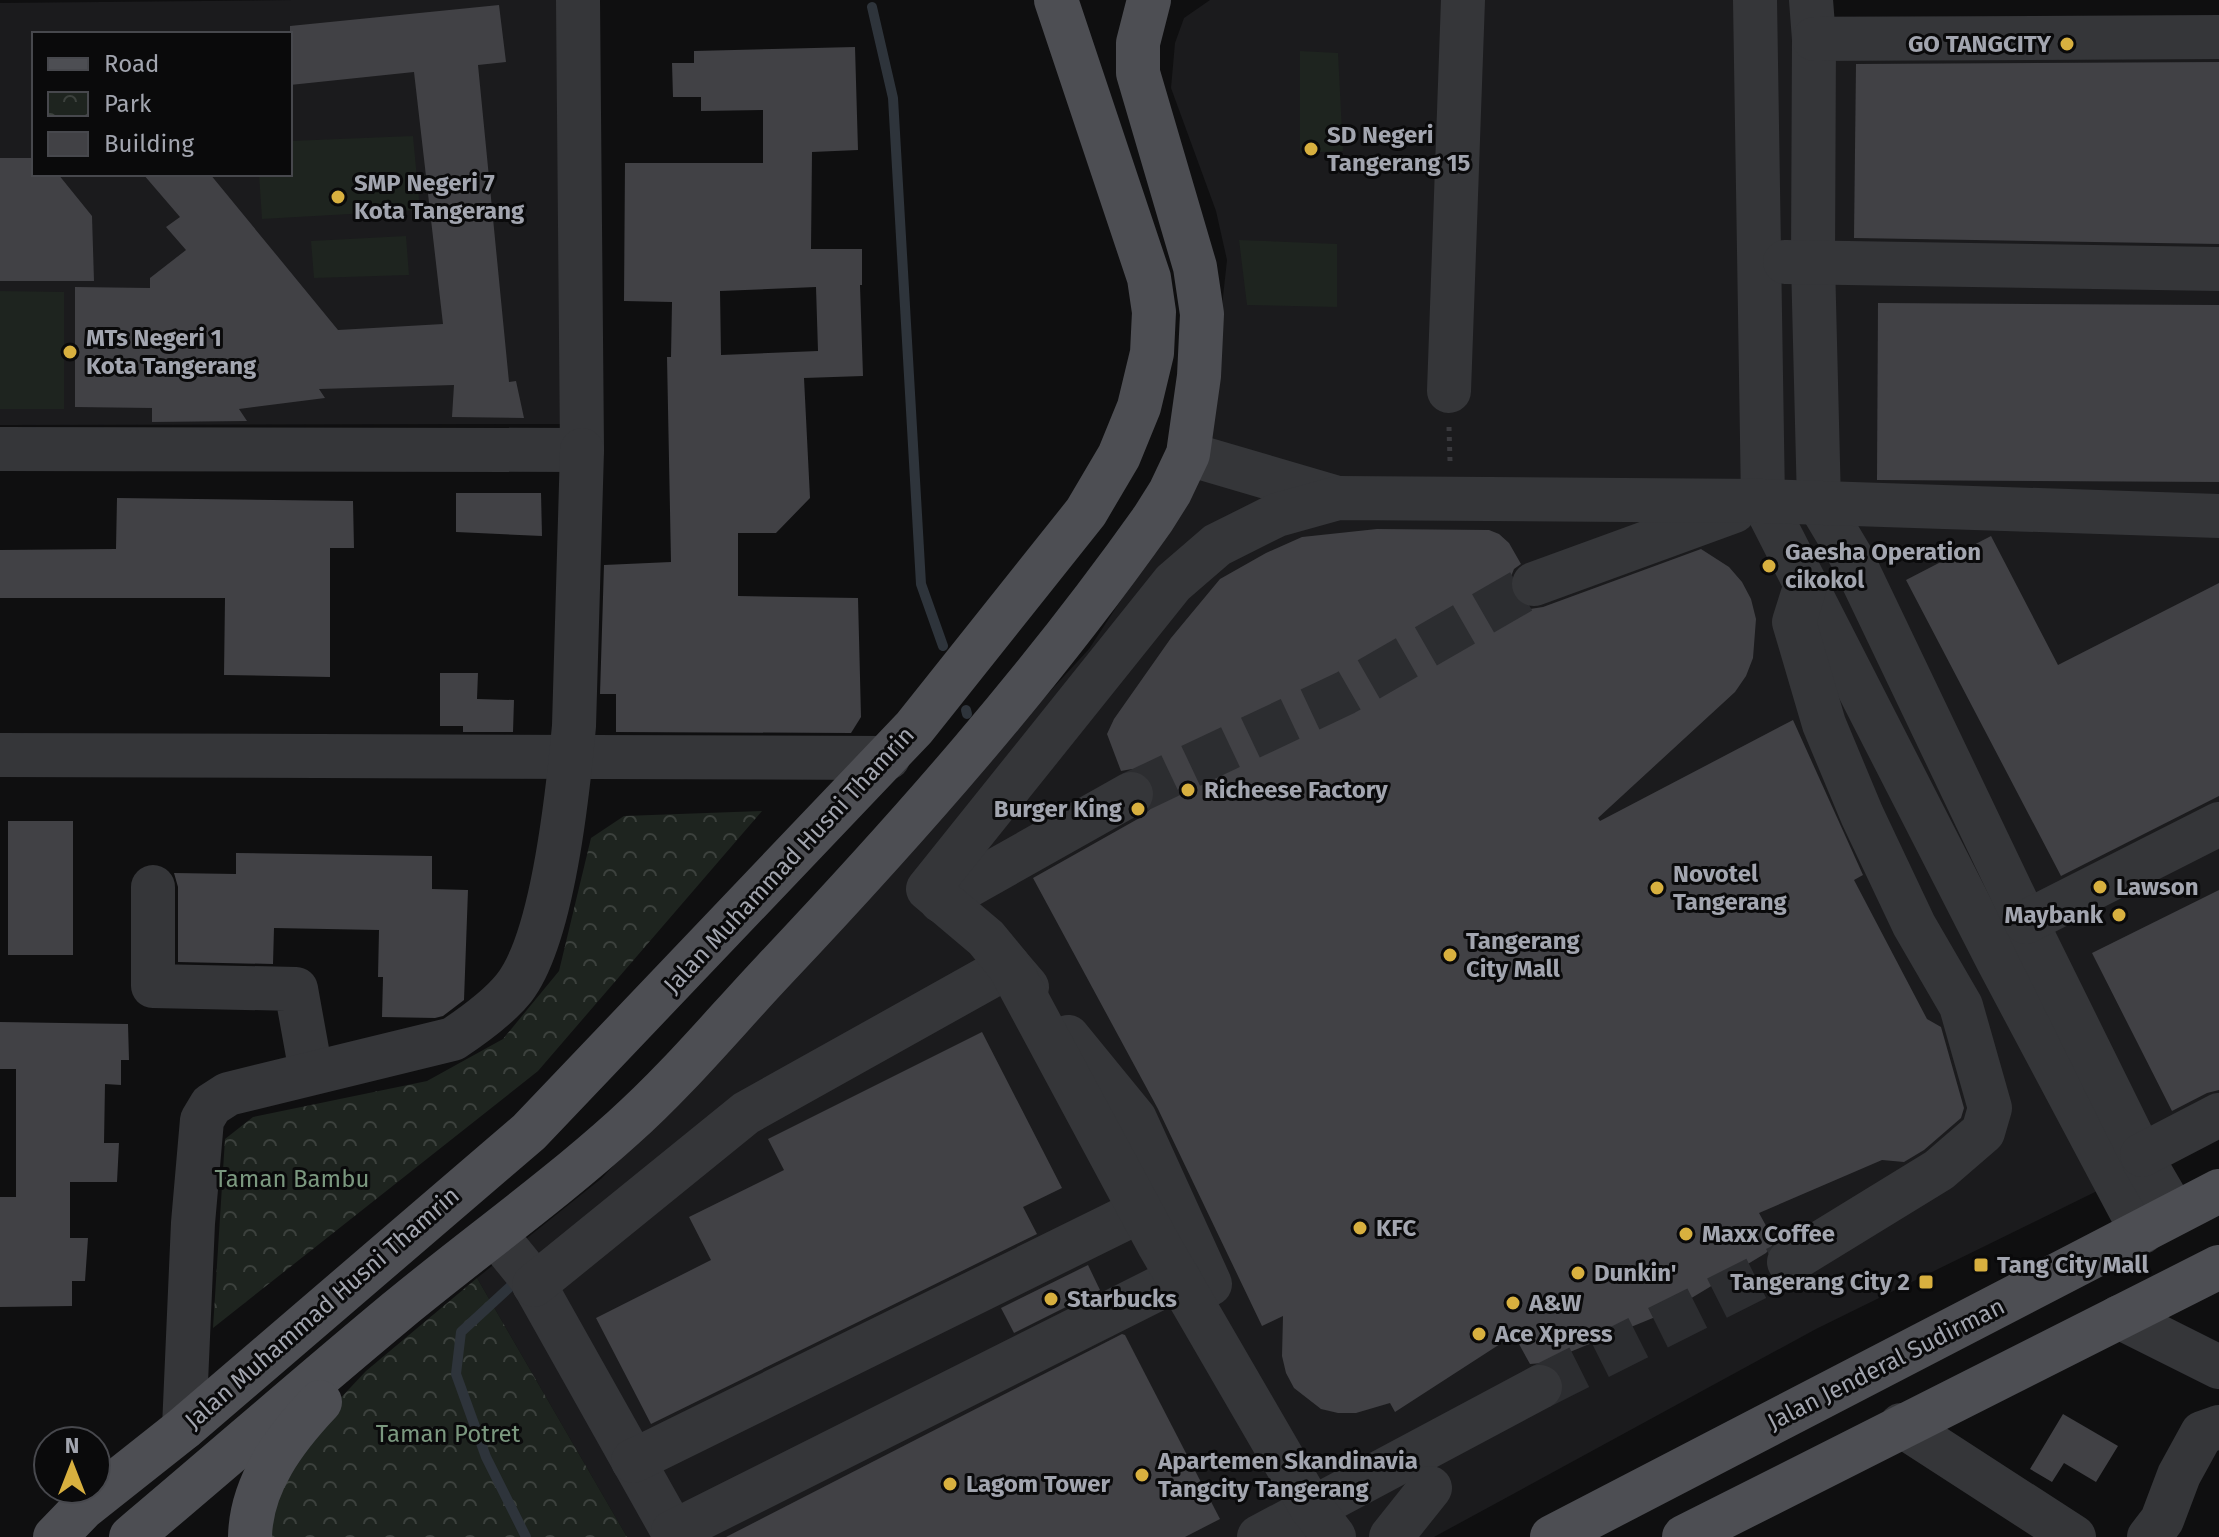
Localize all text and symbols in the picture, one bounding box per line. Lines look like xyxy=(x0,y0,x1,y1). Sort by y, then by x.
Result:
place label: GO TANGCITY xyxy=(1908,30,2052,58)
legend xyxy=(32,32,292,176)
marker: GO TANGCITY xyxy=(2058,35,2076,53)
text: Road xyxy=(104,50,159,78)
text: Park xyxy=(104,90,152,118)
place label: SD Negeri Tangerang 15 xyxy=(1327,121,1471,177)
text: Building xyxy=(104,130,194,158)
marker: SD Negeri Tangerang 15 xyxy=(1302,140,1320,158)
place label: SMP Negeri 7 Kota Tangerang xyxy=(354,169,525,225)
marker: SMP Negeri 7 Kota Tangerang xyxy=(329,188,347,206)
place label: MTs Negeri 1 Kota Tangerang xyxy=(86,324,257,380)
marker: MTs Negeri 1 Kota Tangerang xyxy=(61,343,79,361)
place label: Gaesha Operation cikokol xyxy=(1785,538,1981,594)
marker: Gaesha Operation cikokol xyxy=(1760,557,1778,575)
street label: Jalan Muhammad Husni Thamrin xyxy=(658,721,920,999)
place label: Richeese Factory xyxy=(1204,776,1388,804)
marker: Richeese Factory xyxy=(1179,781,1197,799)
place label: Burger King xyxy=(994,795,1123,823)
marker: Burger King xyxy=(1129,800,1147,818)
place label: Novotel Tangerang xyxy=(1673,860,1787,916)
place label: Lawson xyxy=(2116,873,2199,901)
marker: Lawson xyxy=(2091,878,2109,896)
marker: Novotel Tangerang xyxy=(1648,879,1666,897)
place label: Maybank xyxy=(2005,901,2104,929)
marker: Maybank xyxy=(2110,906,2128,924)
place label: Tangerang City Mall xyxy=(1466,927,1580,983)
marker: Tangerang City Mall xyxy=(1441,946,1459,964)
park label: Taman Bambu xyxy=(215,1165,369,1193)
street label: Jalan Muhammad Husni Thamrin xyxy=(179,1181,465,1435)
place label: KFC xyxy=(1376,1214,1416,1242)
marker: KFC xyxy=(1351,1219,1369,1237)
place label: Maxx Coffee xyxy=(1702,1220,1835,1248)
marker: Maxx Coffee xyxy=(1677,1225,1695,1243)
place label: Tang City Mall xyxy=(1997,1251,2149,1279)
marker: Tang City Mall xyxy=(1972,1256,1990,1274)
place label: Dunkin' xyxy=(1594,1259,1677,1287)
marker: Dunkin' xyxy=(1569,1264,1587,1282)
place label: Tangerang City 2 xyxy=(1730,1268,1910,1296)
marker: Tangerang City 2 xyxy=(1917,1273,1935,1291)
place label: Starbucks xyxy=(1067,1285,1177,1313)
place label: A&W xyxy=(1528,1289,1582,1317)
marker: Starbucks xyxy=(1042,1290,1060,1308)
street label: Jalan Jenderal Sudirman xyxy=(1763,1292,2009,1436)
marker: A&W xyxy=(1504,1294,1522,1312)
place label: Ace Xpress xyxy=(1494,1320,1613,1348)
marker: Ace Xpress xyxy=(1470,1325,1488,1343)
park label: Taman Potret xyxy=(376,1420,521,1448)
north arrow xyxy=(32,1425,112,1505)
text: N xyxy=(65,1432,79,1459)
place label: Apartemen Skandinavia Tangcity Tangerang xyxy=(1157,1447,1418,1503)
marker: Apartemen Skandinavia Tangcity Tangerang xyxy=(1133,1466,1151,1484)
place label: Lagom Tower xyxy=(966,1470,1111,1498)
marker: Lagom Tower xyxy=(941,1475,959,1493)

